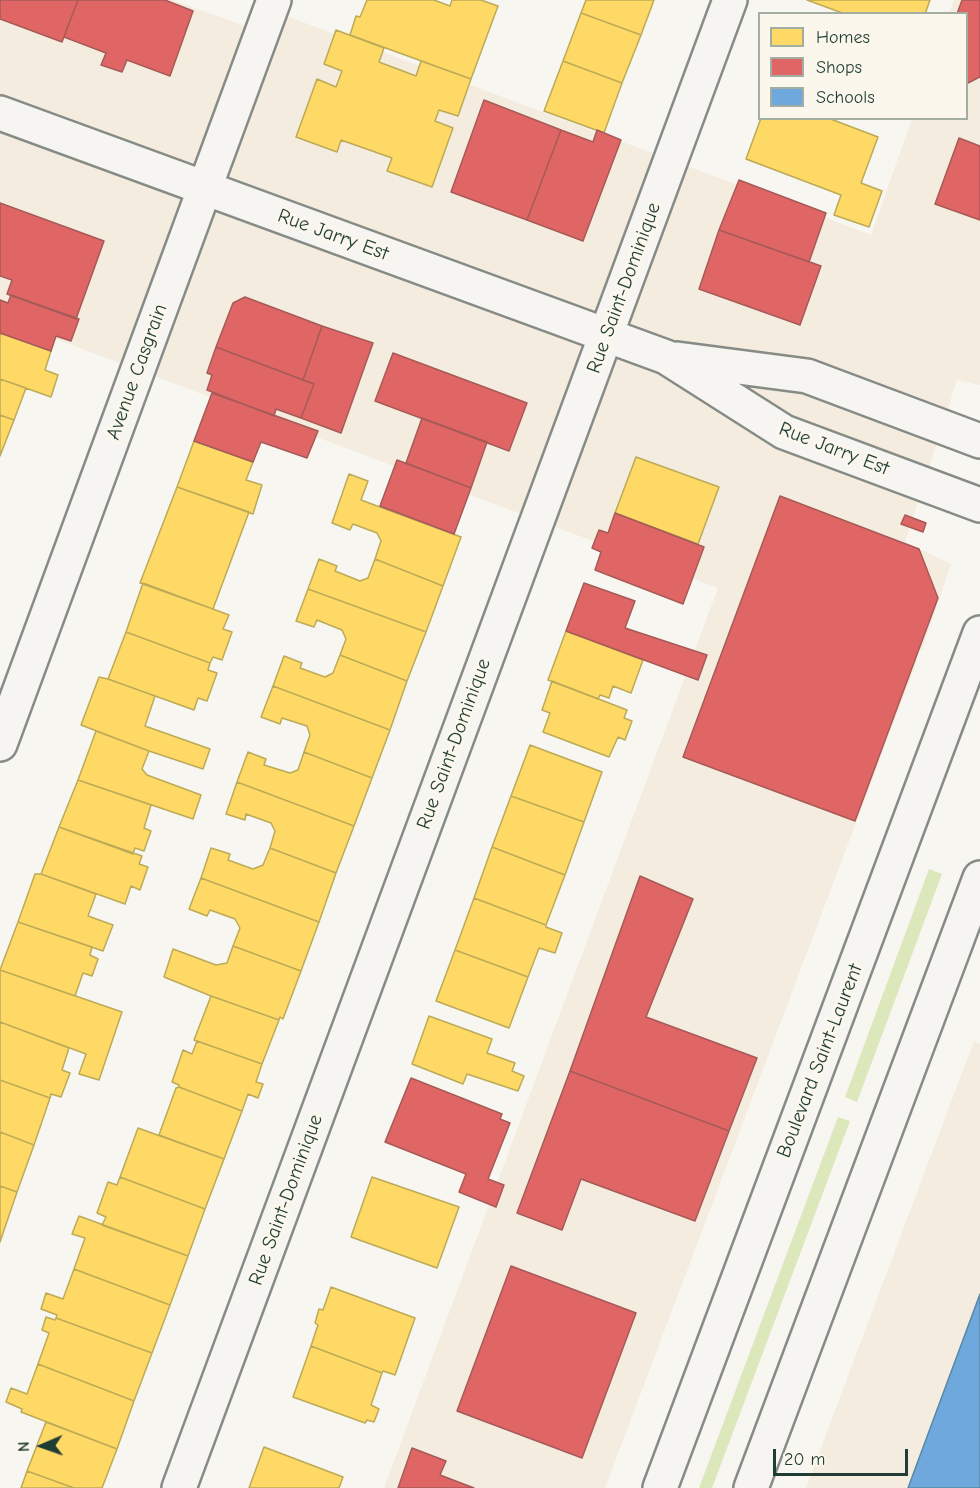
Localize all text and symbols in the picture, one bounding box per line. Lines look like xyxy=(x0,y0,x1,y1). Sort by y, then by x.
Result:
legend xyxy=(758,12,968,120)
text: Homes xyxy=(816,27,870,48)
text: Shops xyxy=(816,57,862,78)
text: Schools xyxy=(816,87,875,108)
street label: Rue Saint-Dominique xyxy=(582,199,666,377)
street label: Rue Jarry Est xyxy=(274,204,392,266)
street label: Avenue Casgrain xyxy=(101,301,173,443)
street label: Rue Jarry Est xyxy=(776,417,892,481)
street label: Rue Saint-Dominique xyxy=(412,655,496,833)
street label: Boulevard Saint-Laurent xyxy=(772,961,868,1161)
street label: Rue Saint-Dominique xyxy=(244,1111,328,1289)
north arrow xyxy=(12,1416,72,1476)
scale bar xyxy=(776,1437,911,1475)
text: N xyxy=(15,1441,33,1452)
text: 20 m xyxy=(784,1449,825,1470)

